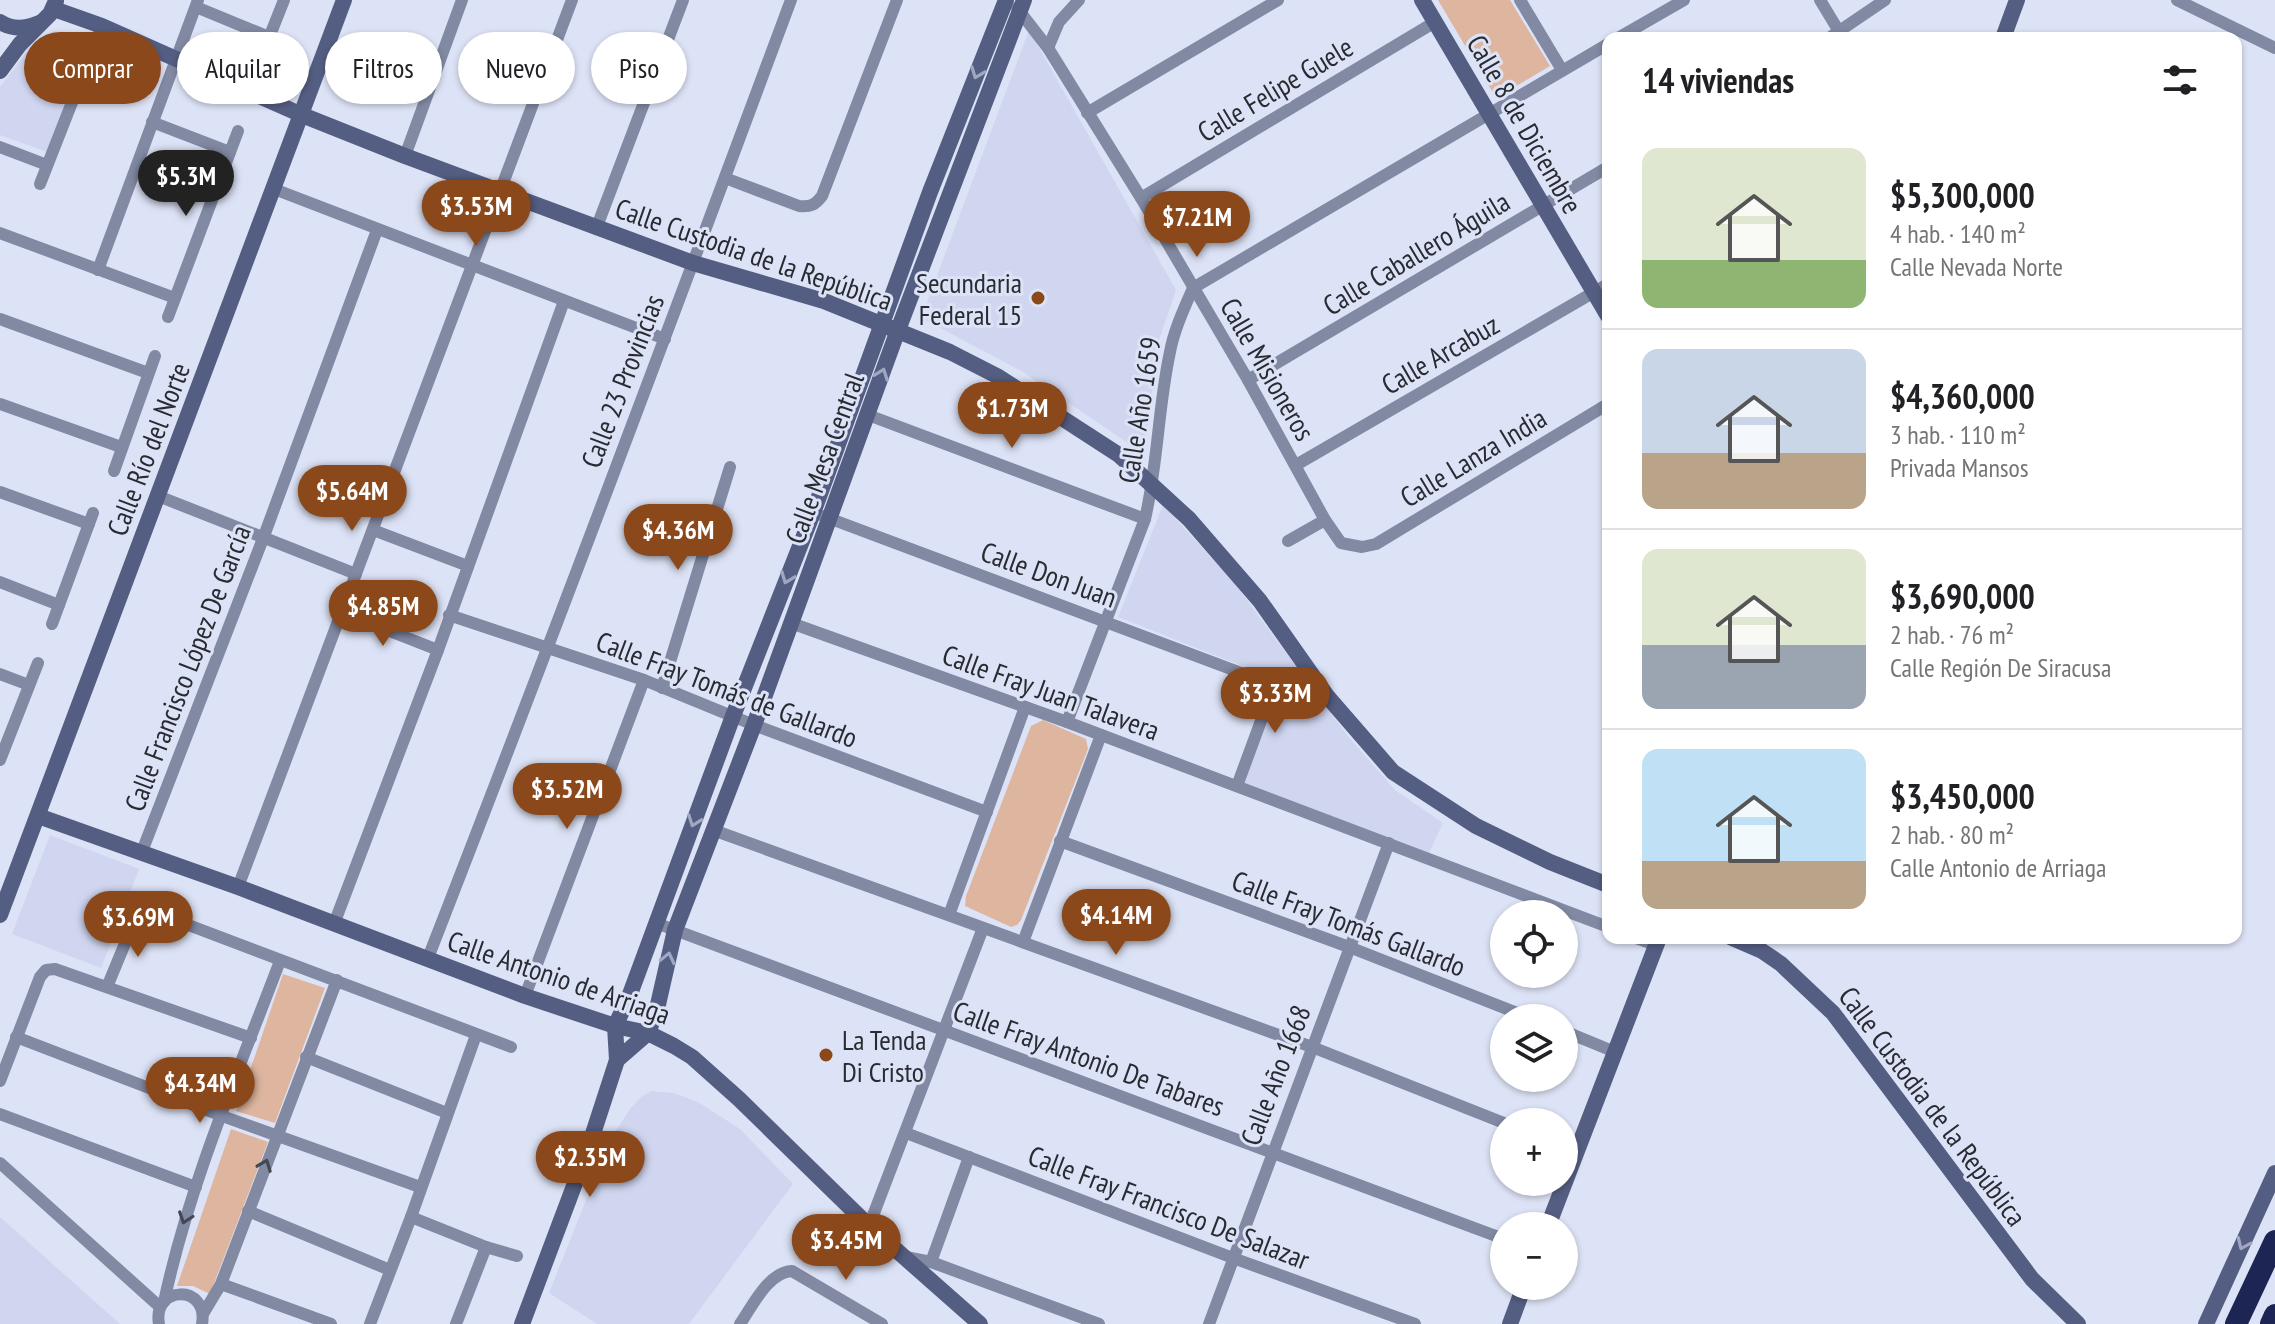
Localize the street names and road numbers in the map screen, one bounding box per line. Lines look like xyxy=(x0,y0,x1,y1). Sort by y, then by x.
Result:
street label: Calle Felipe Guele xyxy=(1190,28,1360,150)
street label: Calle 8 de Diciembre xyxy=(1459,28,1591,220)
street label: Calle Caballero Águila xyxy=(1316,183,1516,323)
street label: Calle Custodia de la República xyxy=(611,189,897,319)
street label: Calle 23 Provincias xyxy=(572,289,672,473)
street label: Calle Misioneros xyxy=(1212,291,1324,447)
street label: Calle Arcabuz xyxy=(1374,305,1506,403)
street label: Calle Año 1659 xyxy=(1109,334,1169,486)
street label: Calle Río del Norte xyxy=(98,357,198,541)
street label: Calle Mesa Central xyxy=(776,367,872,549)
street label: Calle Lanza India xyxy=(1393,399,1553,515)
street label: Calle Francisco López De García xyxy=(115,520,259,816)
street label: Calle Don Juan xyxy=(976,532,1122,616)
street label: Calle Fray Tomás de Gallardo xyxy=(591,622,863,756)
street label: Calle Fray Juan Talavera xyxy=(937,636,1165,748)
street label: Calle Fray Tomás Gallardo xyxy=(1227,861,1471,985)
street label: Calle Antonio de Arriaga xyxy=(443,922,675,1032)
street label: Calle Custodia de la República xyxy=(1831,979,2035,1233)
street label: Calle Fray Antonio De Tabares xyxy=(948,992,1230,1124)
street label: Calle Año 1668 xyxy=(1231,1000,1319,1150)
street label: Calle Fray Francisco De Salazar xyxy=(1023,1136,1315,1278)

